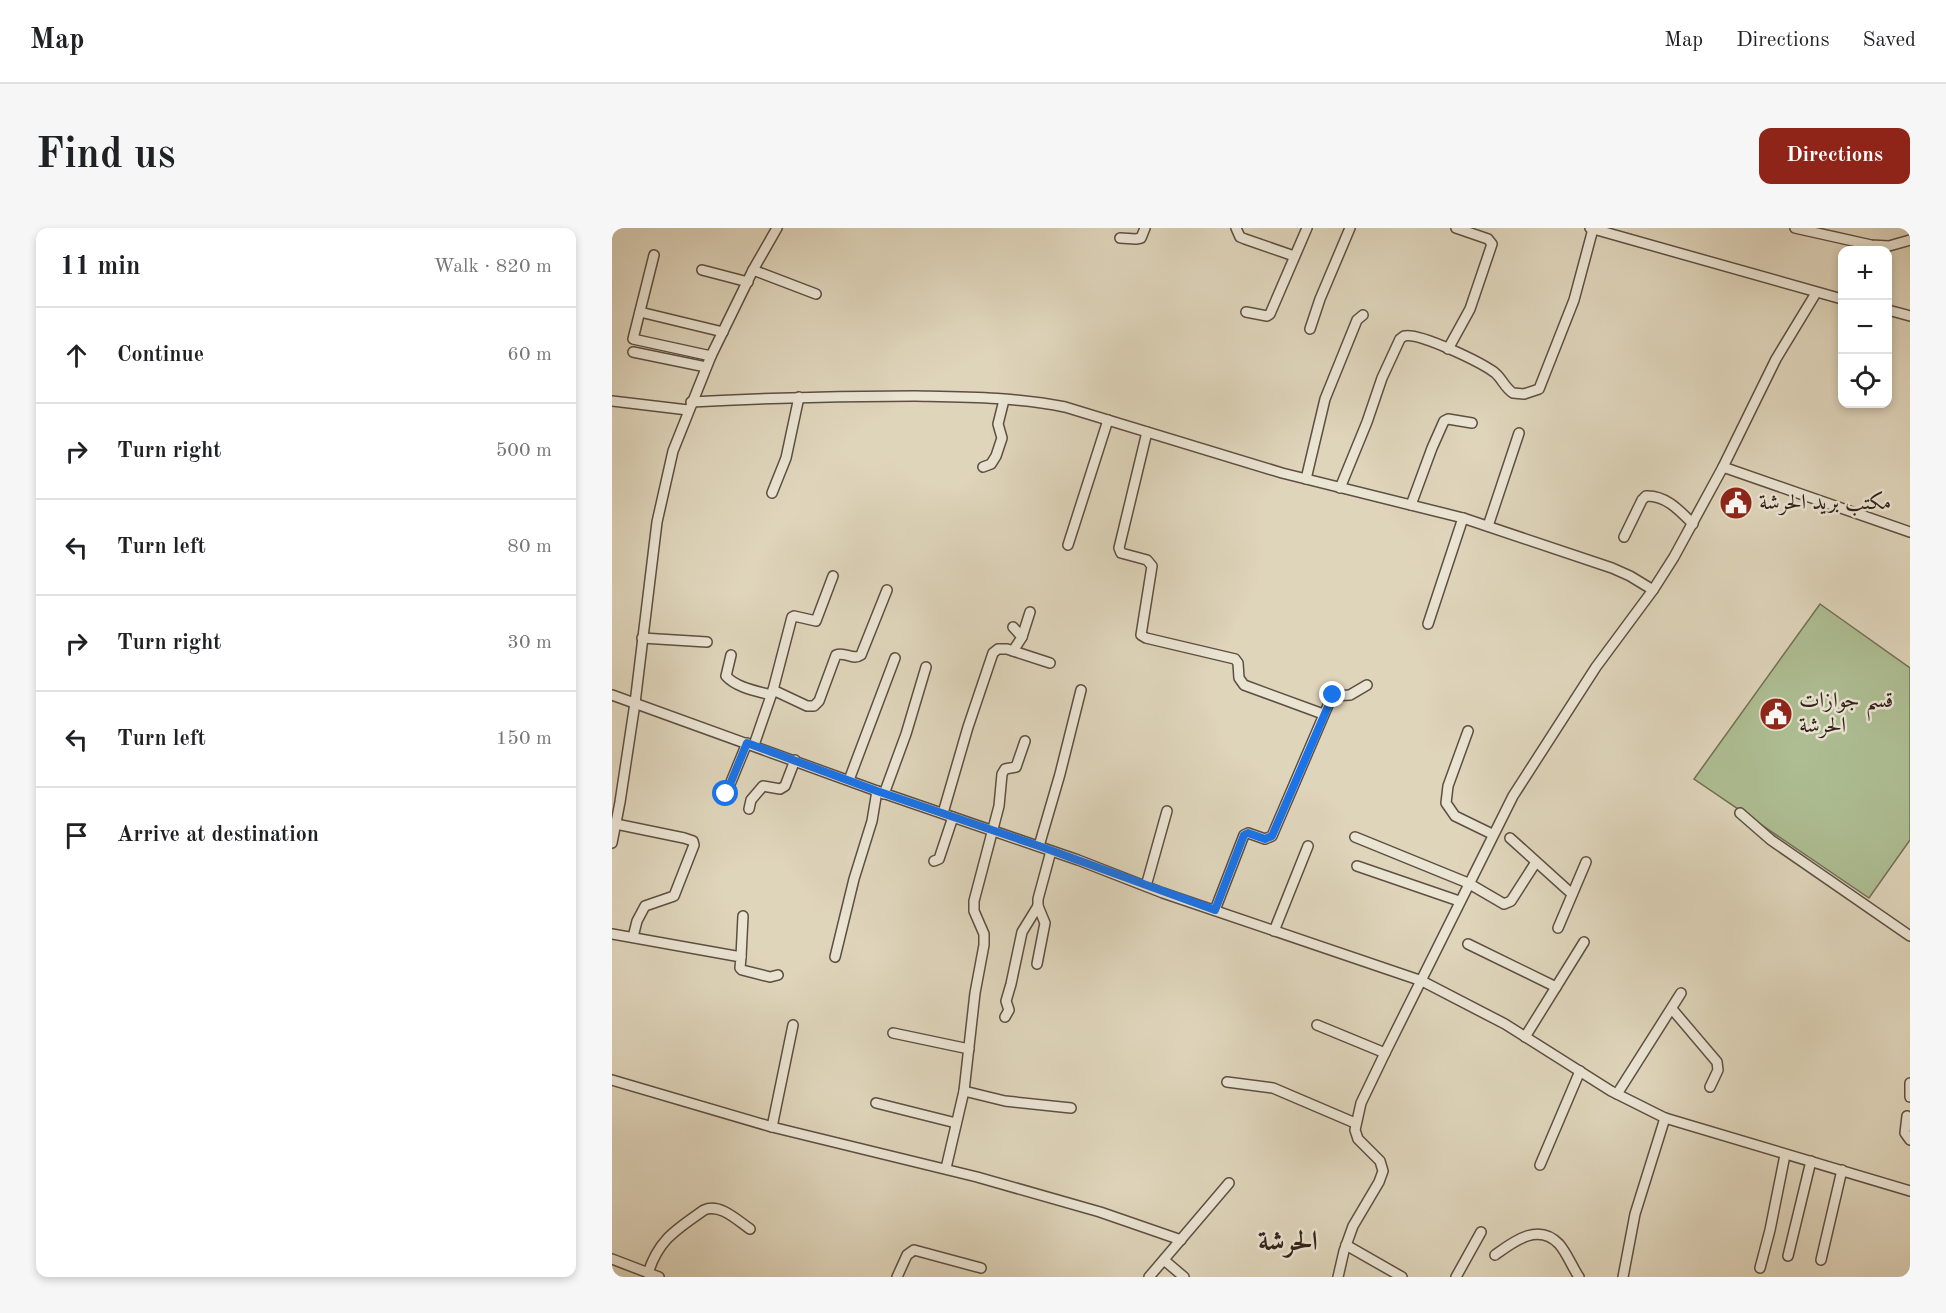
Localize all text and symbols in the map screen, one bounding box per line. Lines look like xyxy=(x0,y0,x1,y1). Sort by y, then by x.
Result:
text: Map xyxy=(30,27,84,55)
text: Map xyxy=(1664,30,1703,51)
text: Directions xyxy=(1736,30,1830,51)
text: Saved xyxy=(1863,30,1916,51)
button: Directions xyxy=(1759,128,1910,184)
text: Find us xyxy=(36,135,175,177)
map controls xyxy=(1838,246,1892,408)
button: + xyxy=(1838,246,1892,300)
text: 11 min xyxy=(60,254,140,280)
text: Walk · 820 m xyxy=(433,257,552,277)
button: − xyxy=(1838,300,1892,354)
icon: ahead xyxy=(60,339,93,372)
text: Continue xyxy=(117,344,204,366)
text: 60 m xyxy=(507,345,552,365)
button: locate xyxy=(1838,354,1892,408)
icon: right xyxy=(60,435,93,468)
text: Turn right xyxy=(117,440,221,462)
text: 500 m xyxy=(496,441,552,461)
public building icon: مكتب بريد الحرشة xyxy=(1718,485,1754,521)
place label: مكتب بريد الحرشة xyxy=(1759,491,1891,516)
icon: left xyxy=(60,531,93,564)
text: Turn left xyxy=(117,536,206,558)
text: 80 m xyxy=(507,537,552,557)
icon: right xyxy=(60,627,93,660)
text: Turn right xyxy=(117,632,221,654)
text: 30 m xyxy=(507,633,552,653)
route end xyxy=(1319,681,1345,707)
place label: قسم جوازات الحرشة xyxy=(1799,690,1893,739)
public building icon: قسم جوازات الحرشة xyxy=(1758,696,1794,732)
icon: left xyxy=(60,723,93,756)
text: Turn left xyxy=(117,728,206,750)
text: 150 m xyxy=(496,729,552,749)
route start xyxy=(712,780,738,806)
icon: arrive xyxy=(60,819,93,852)
text: Arrive at destination xyxy=(117,824,319,846)
district label: الحرشة xyxy=(1258,1229,1318,1259)

